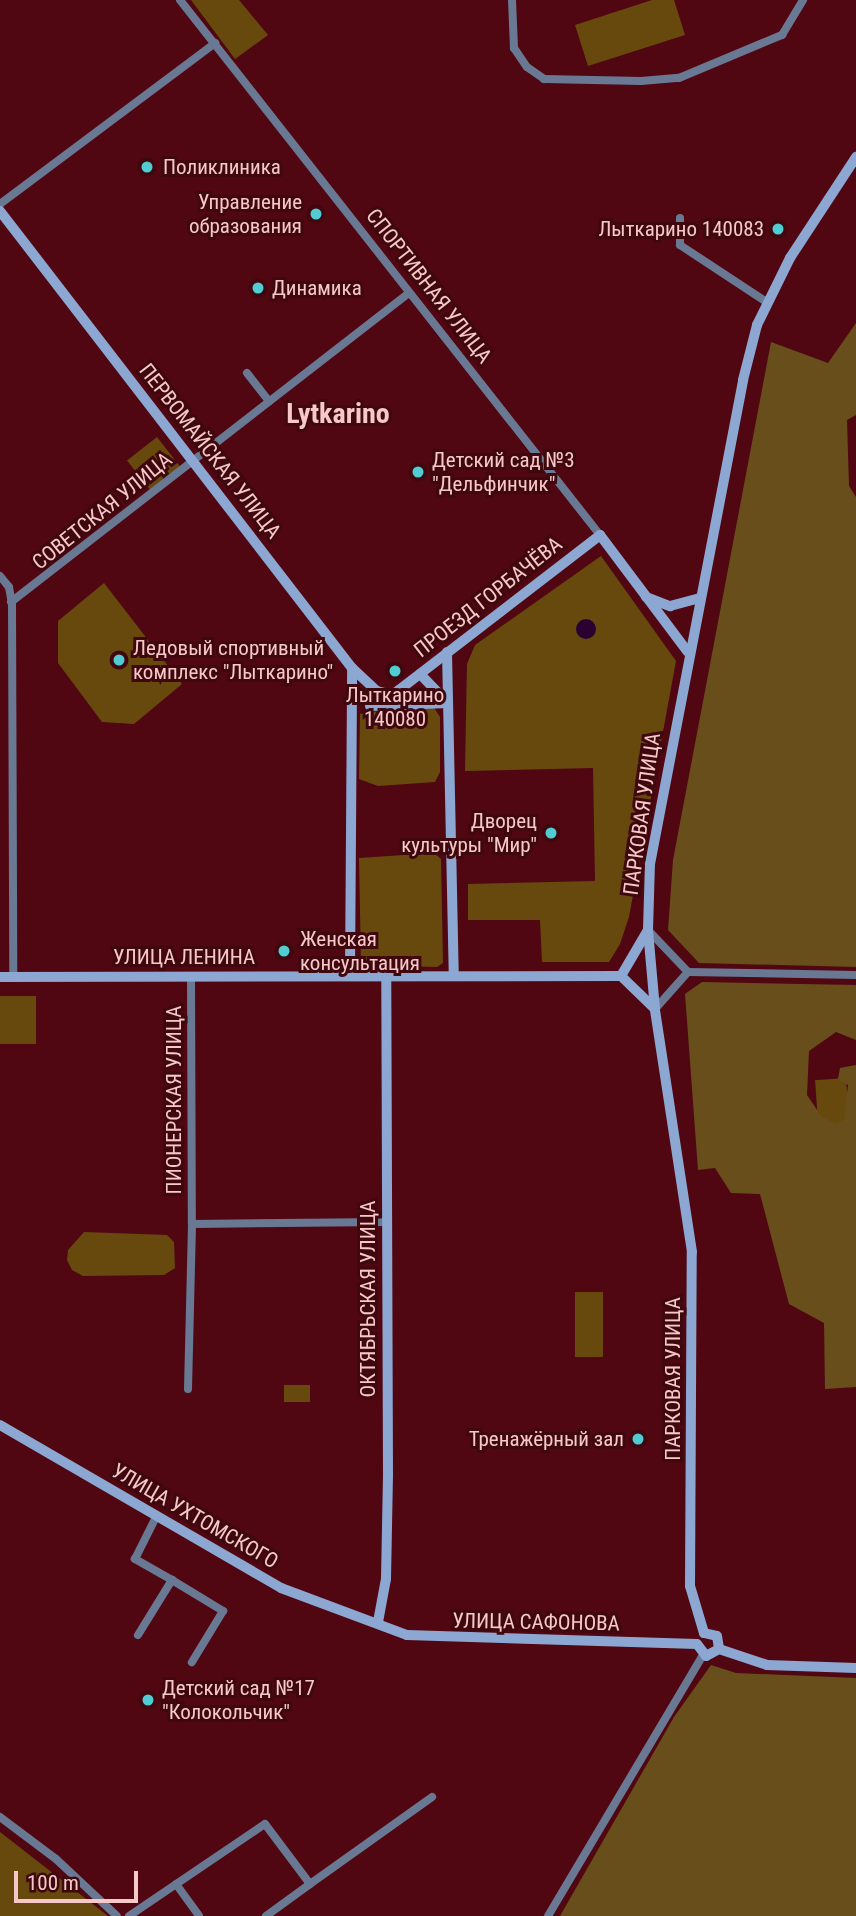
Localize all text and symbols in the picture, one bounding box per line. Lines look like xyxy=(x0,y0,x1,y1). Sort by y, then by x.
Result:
place label: Поликлиника xyxy=(163,154,281,180)
marker: Поликлиника xyxy=(137,157,157,177)
place label: Управление образования xyxy=(189,189,302,239)
street label: СПОРТИВНАЯ УЛИЦА xyxy=(361,204,497,368)
marker: Управление образования xyxy=(308,206,324,222)
place label: Лыткарино 140083 xyxy=(598,216,764,242)
marker: Лыткарино 140083 xyxy=(770,221,786,237)
place label: Динамика xyxy=(272,275,362,301)
marker: Динамика xyxy=(250,280,266,296)
street label: ПЕРВОМАЙСКАЯ УЛИЦА xyxy=(134,358,286,544)
district label: Lytkarino xyxy=(286,397,390,431)
street label: СОВЕТСКАЯ УЛИЦА xyxy=(27,447,177,575)
place label: Детский сад №3 "Дельфинчик" xyxy=(432,447,575,497)
marker: Детский сад №3 "Дельфинчик" xyxy=(410,464,426,480)
street label: ПРОЕЗД ГОРБАЧЁВА xyxy=(409,531,567,663)
place label: Ледовый спортивный комплекс "Лыткарино" xyxy=(133,635,333,685)
marker: Ледовый спортивный комплекс "Лыткарино" xyxy=(111,652,127,668)
marker: Лыткарино 140080 xyxy=(387,663,403,679)
place label: Лыткарино 140080 xyxy=(346,682,444,732)
street label: ПАРКОВАЯ УЛИЦА xyxy=(618,731,666,897)
place label: Дворец культуры "Мир" xyxy=(401,808,537,858)
marker: Дворец культуры "Мир" xyxy=(543,825,559,841)
place label: Женская консультация xyxy=(300,926,420,976)
marker: Женская консультация xyxy=(274,941,294,961)
street label: УЛИЦА ЛЕНИНА xyxy=(113,944,255,970)
street label: ПИОНЕРСКАЯ УЛИЦА xyxy=(161,1006,187,1194)
street label: ОКТЯБРЬСКАЯ УЛИЦА xyxy=(355,1201,381,1397)
street label: ПАРКОВАЯ УЛИЦА xyxy=(660,1297,686,1461)
place label: Тренажёрный зал xyxy=(469,1426,624,1452)
marker: Тренажёрный зал xyxy=(630,1431,646,1447)
street label: УЛИЦА УХТОМСКОГО xyxy=(107,1458,283,1574)
street label: УЛИЦА САФОНОВА xyxy=(452,1608,620,1636)
place label: Детский сад №17 "Колокольчик" xyxy=(162,1675,315,1725)
marker: Детский сад №17 "Колокольчик" xyxy=(140,1692,156,1708)
scale bar xyxy=(18,1856,142,1900)
text: 100 m xyxy=(27,1871,79,1895)

